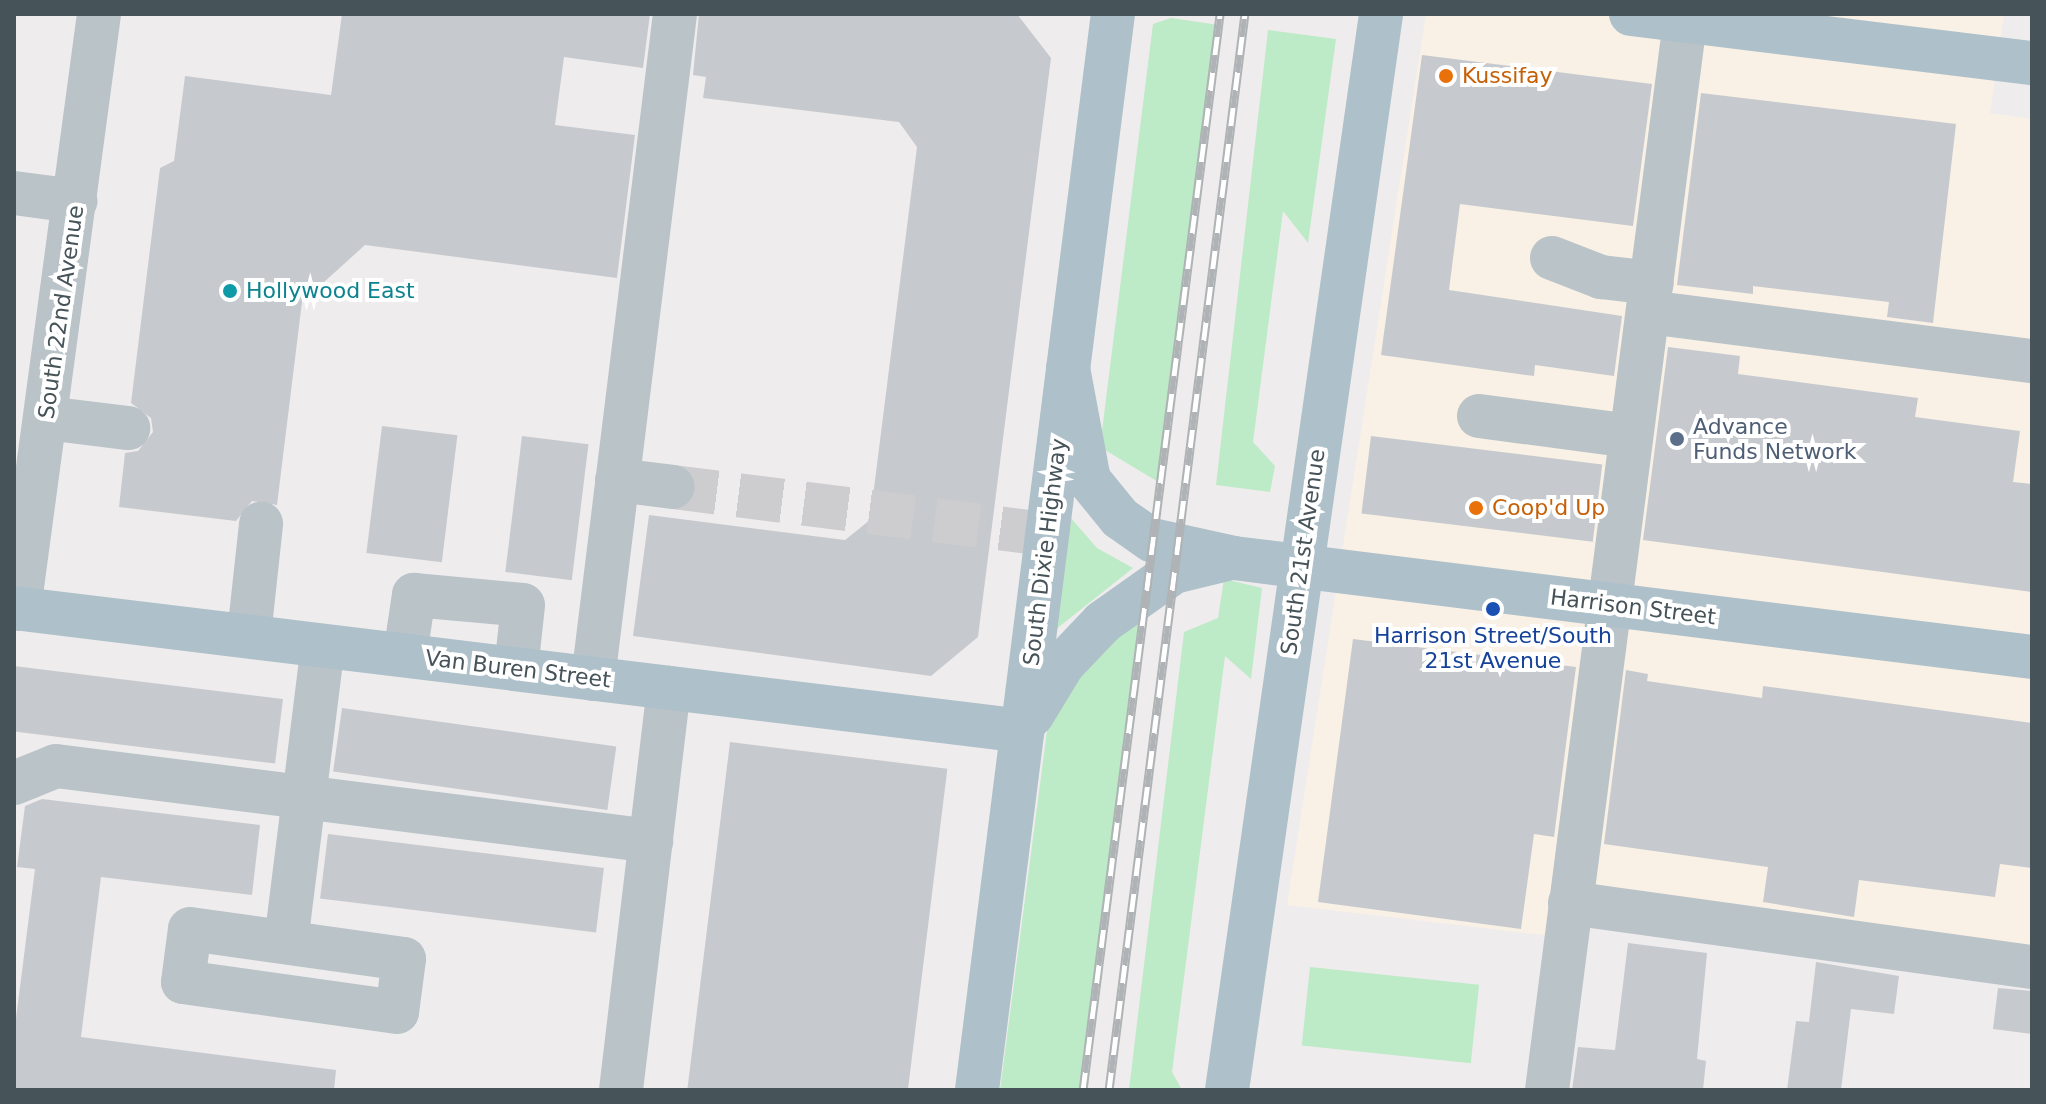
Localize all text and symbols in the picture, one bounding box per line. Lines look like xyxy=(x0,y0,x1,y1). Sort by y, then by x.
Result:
place label: Kussifay xyxy=(1462,63,1553,89)
marker: Kussifay xyxy=(1437,67,1455,85)
street label: South 22nd Avenue xyxy=(33,203,89,421)
place label: Hollywood East xyxy=(246,278,415,304)
marker: Hollywood East xyxy=(221,282,239,300)
place label: Advance Funds Network xyxy=(1693,413,1857,464)
marker: Advance Funds Network xyxy=(1668,430,1686,448)
street label: South Dixie Highway xyxy=(1018,437,1072,667)
street label: South 21st Avenue xyxy=(1275,447,1331,657)
place label: Coop'd Up xyxy=(1492,495,1605,521)
marker: Coop'd Up xyxy=(1467,499,1485,517)
street label: Harrison Street xyxy=(1549,584,1717,630)
marker: Harrison Street/South 21st Avenue xyxy=(1484,600,1502,618)
place label: Harrison Street/South 21st Avenue xyxy=(1374,622,1612,674)
street label: Van Buren Street xyxy=(424,645,612,693)

